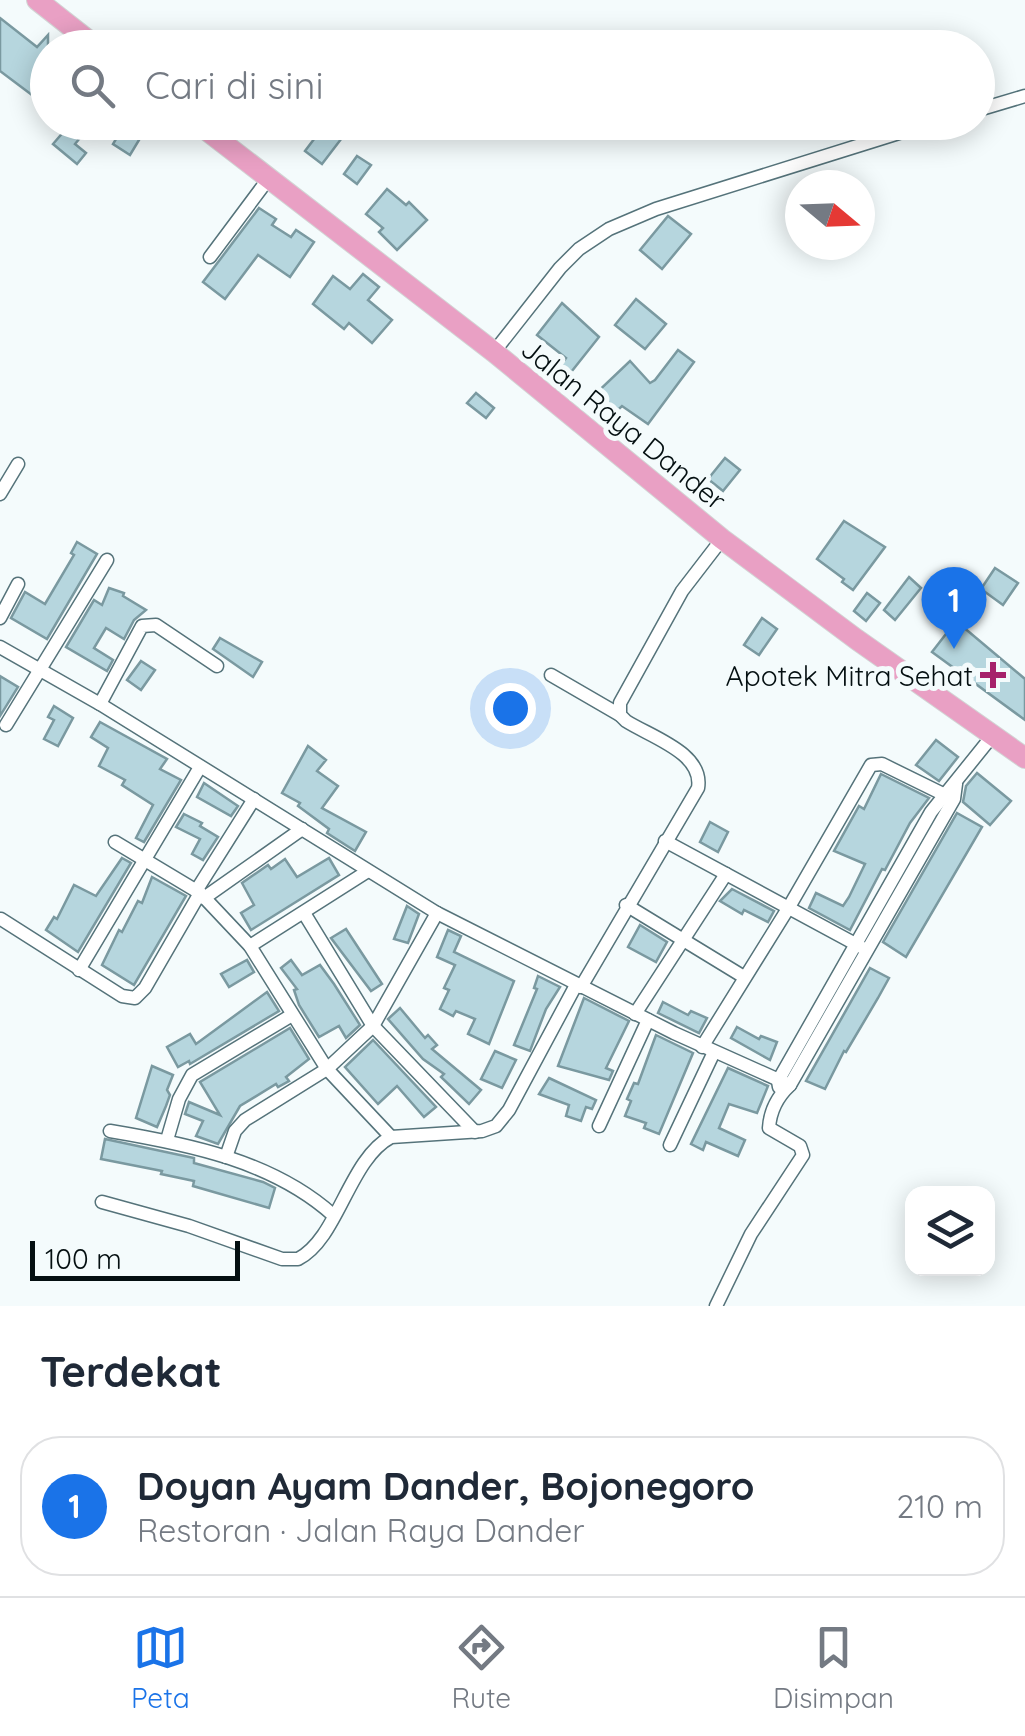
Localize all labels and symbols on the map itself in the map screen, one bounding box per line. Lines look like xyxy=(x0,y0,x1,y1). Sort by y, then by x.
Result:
north arrow xyxy=(785,170,875,260)
street label: Jalan Raya Dander xyxy=(515,331,734,517)
pin: 1 xyxy=(922,566,986,649)
place label: Apotek Mitra Sehat xyxy=(726,658,973,693)
marker: Apotek Mitra Sehat xyxy=(982,664,1004,686)
your location xyxy=(485,683,536,734)
scale bar xyxy=(30,1236,240,1280)

